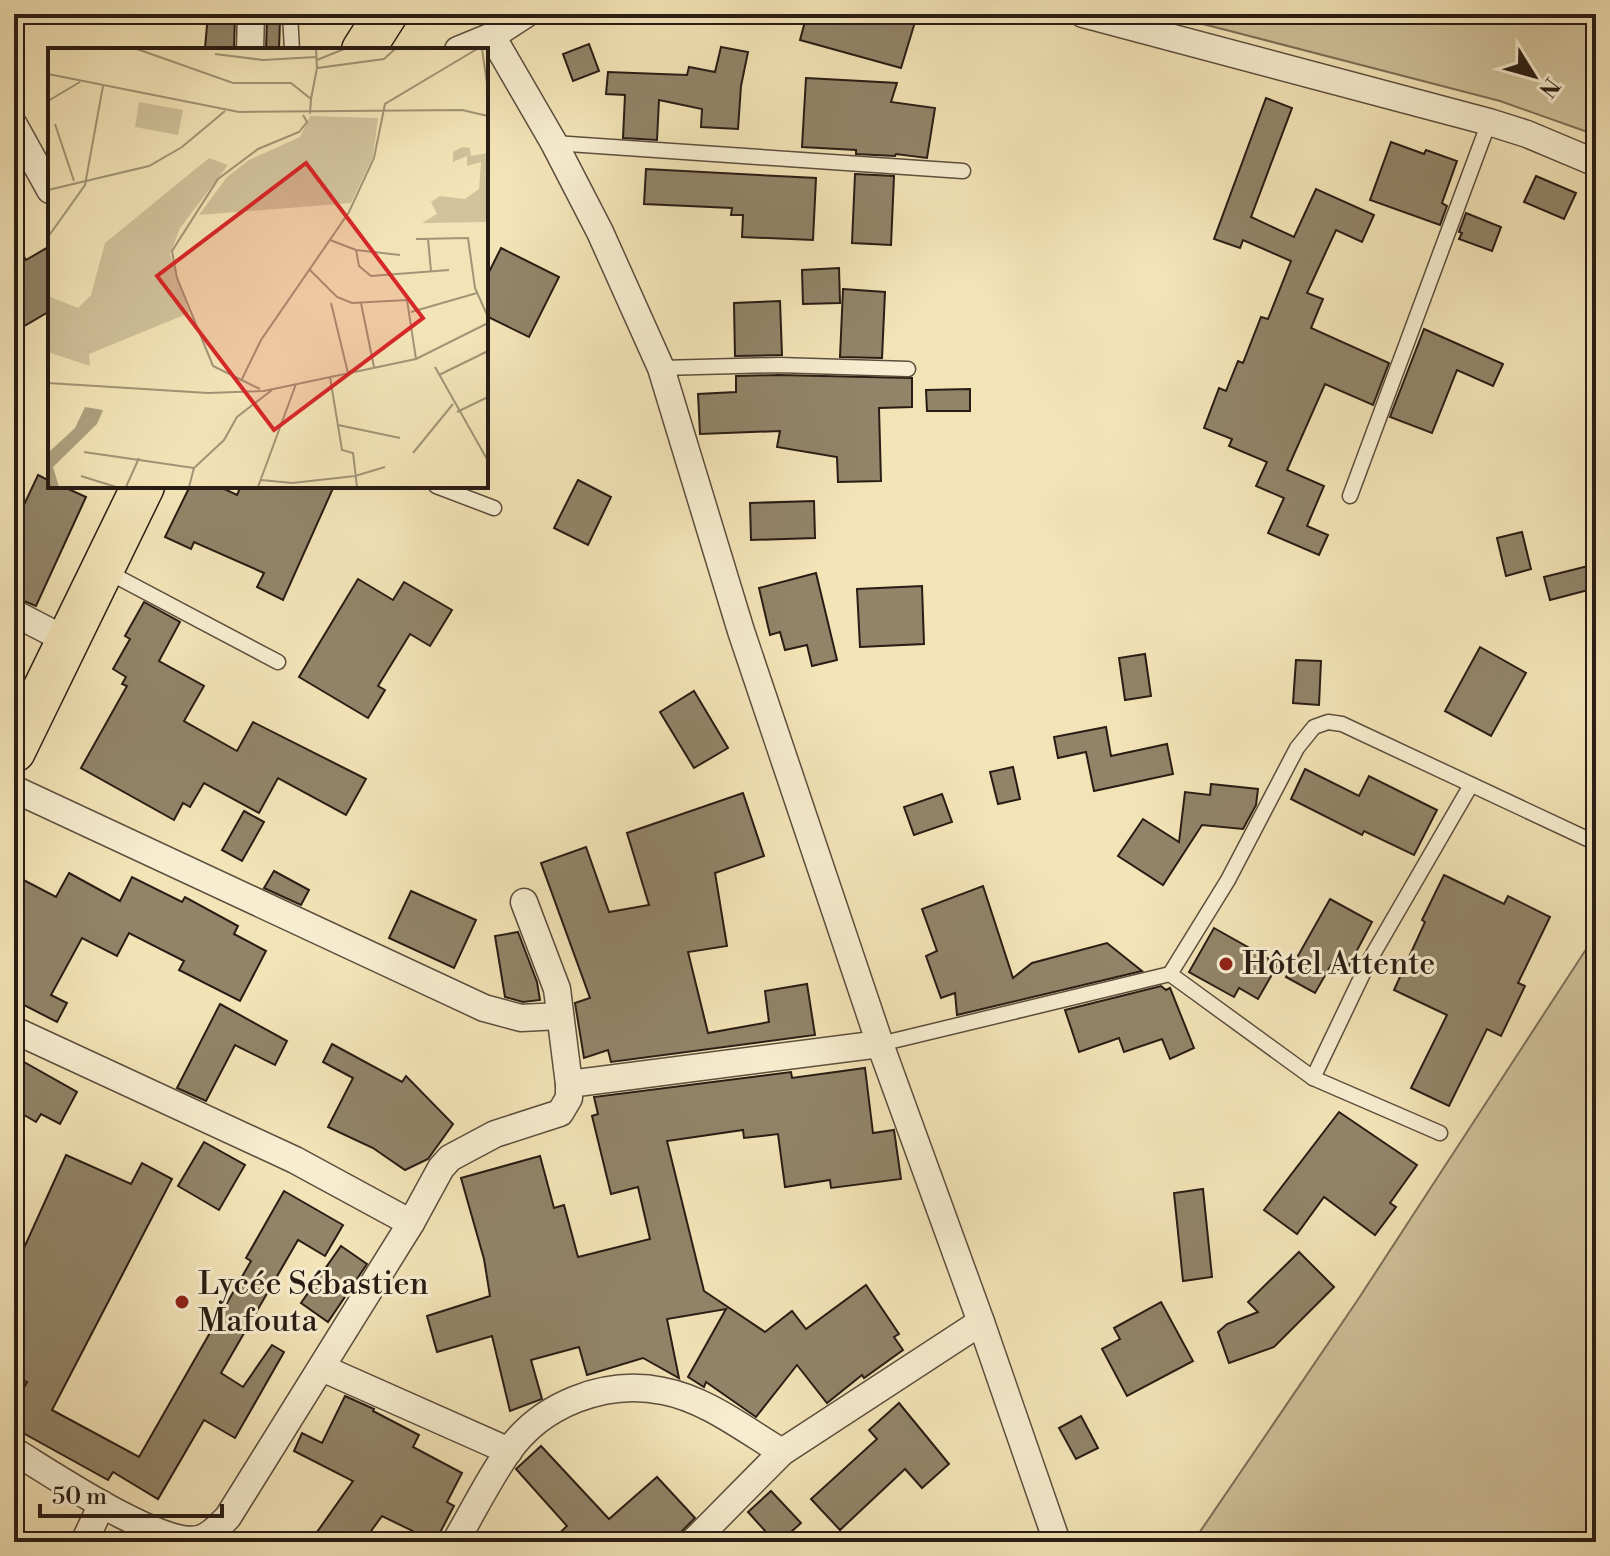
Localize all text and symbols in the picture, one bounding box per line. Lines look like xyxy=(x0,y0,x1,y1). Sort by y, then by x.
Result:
north arrow xyxy=(1494,36,1574,116)
inset map xyxy=(48,48,488,488)
text: N xyxy=(1532,72,1565,103)
place label: Hôtel Attente xyxy=(1242,944,1435,984)
marker: Hôtel Attente xyxy=(1217,955,1235,973)
place label: Lycée Sébastien Mafouta xyxy=(198,1264,429,1341)
marker: Lycée Sébastien Mafouta xyxy=(173,1293,191,1311)
scale bar xyxy=(40,1468,222,1518)
text: 50 m xyxy=(52,1482,107,1512)

